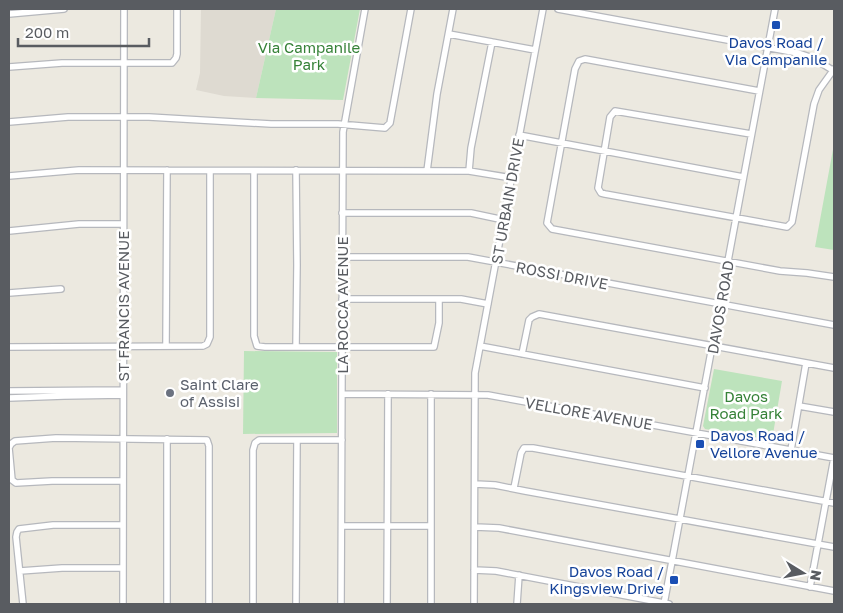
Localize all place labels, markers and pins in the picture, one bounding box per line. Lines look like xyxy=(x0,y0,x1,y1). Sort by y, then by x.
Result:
marker: Davos Road / Via Campanile xyxy=(770,19,782,31)
place label: Davos Road / Via Campanile xyxy=(725,33,828,68)
place label: Saint Clare of Assisi xyxy=(180,375,259,410)
marker: Saint Clare of Assisi xyxy=(164,387,176,399)
place label: Davos Road / Vellore Avenue xyxy=(710,426,818,461)
marker: Davos Road / Vellore Avenue xyxy=(694,438,706,450)
place label: Davos Road / Kingsview Drive xyxy=(549,562,664,597)
marker: Davos Road / Kingsview Drive xyxy=(668,574,680,586)

